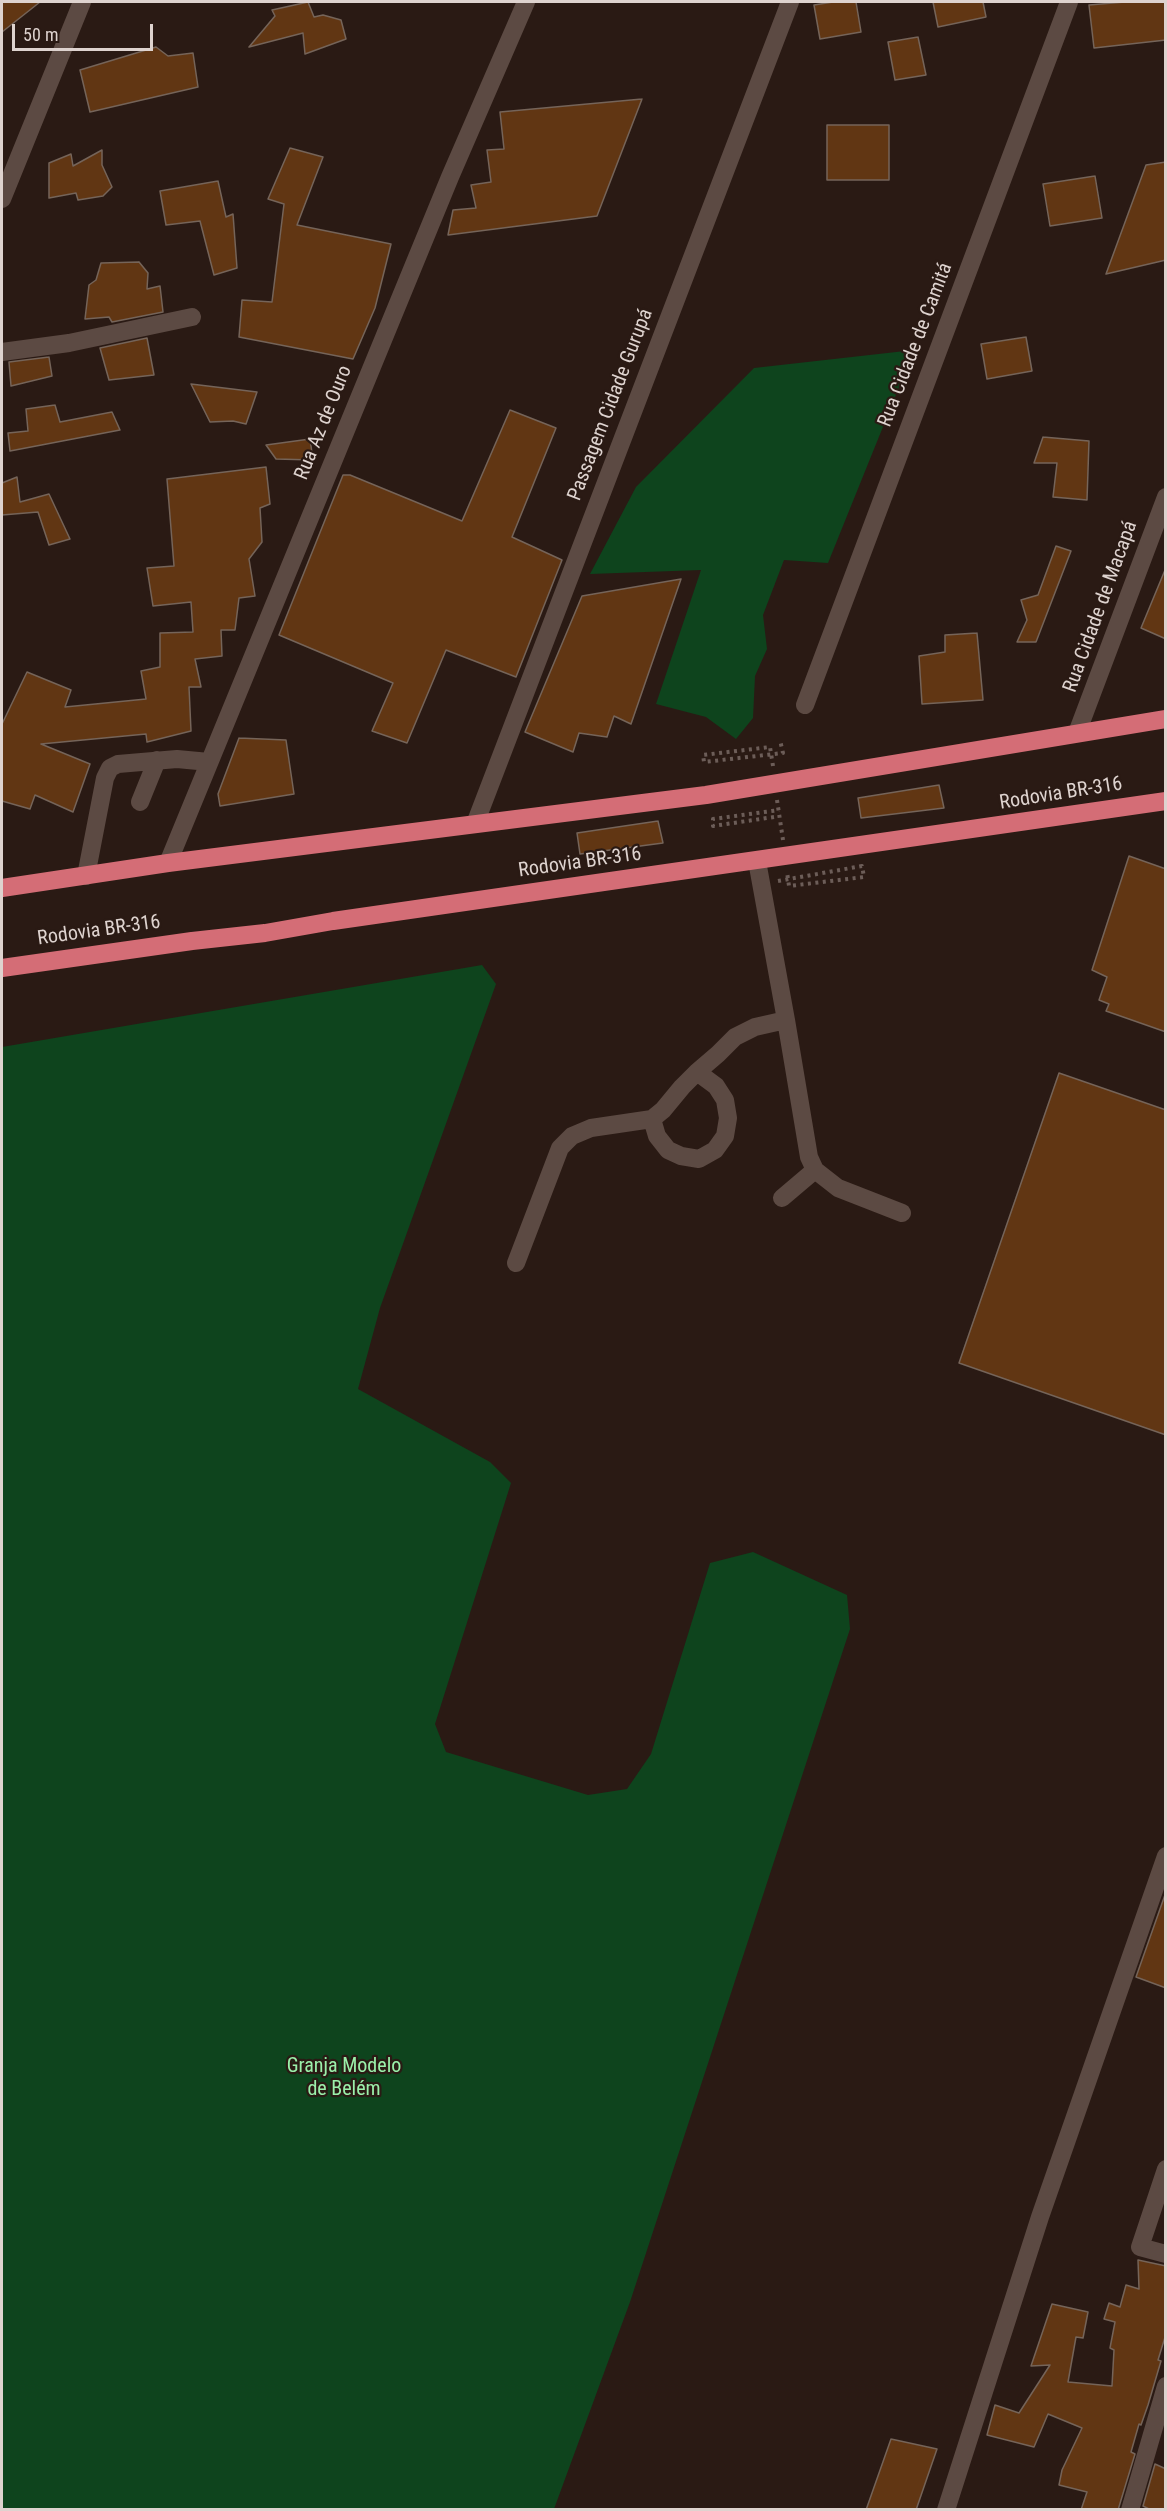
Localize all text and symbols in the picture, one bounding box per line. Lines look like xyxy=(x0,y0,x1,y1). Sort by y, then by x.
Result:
scale bar xyxy=(15,12,156,50)
text: 50 m xyxy=(23,24,58,45)
street label: Rua Cidade de Camitá xyxy=(874,260,958,430)
street label: Passagem Cidade Gurupá xyxy=(563,306,659,504)
street label: Rua Az de Ouro xyxy=(290,362,358,484)
street label: Rua Cidade de Macapá xyxy=(1059,518,1143,696)
street label: Rodovia BR-316 xyxy=(998,772,1124,816)
street label: Rodovia BR-316 xyxy=(517,842,643,884)
street label: Rodovia BR-316 xyxy=(36,910,162,952)
park label: Granja Modelo de Belém xyxy=(287,2055,401,2102)

